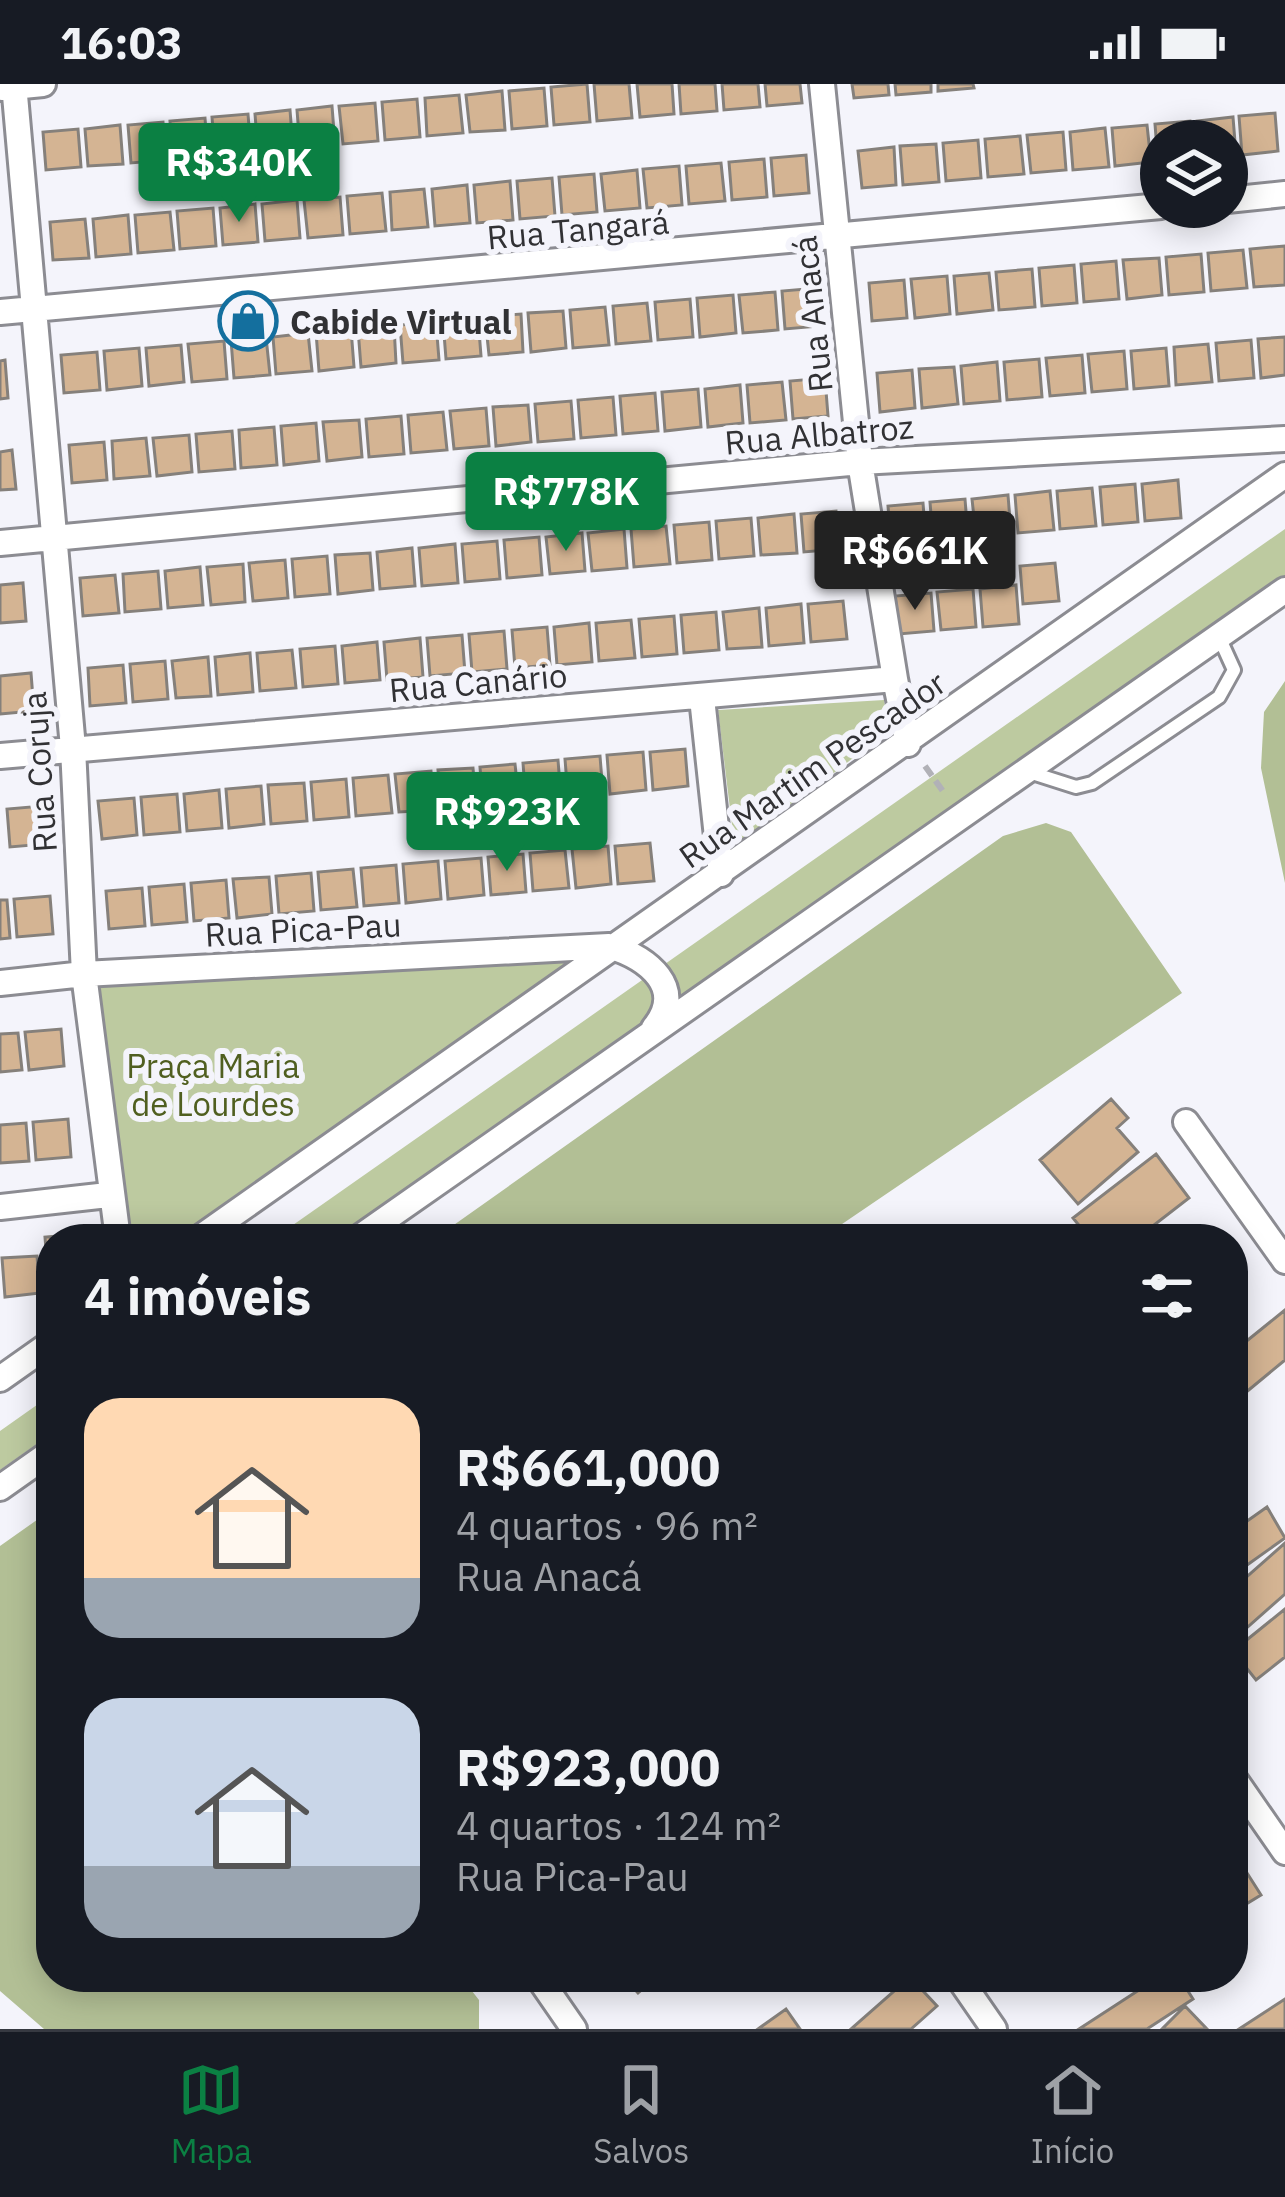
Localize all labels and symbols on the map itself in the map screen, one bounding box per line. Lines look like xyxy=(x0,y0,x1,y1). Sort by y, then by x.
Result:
pin: R$340K xyxy=(141,123,337,225)
street label: Rua Tangará xyxy=(485,200,671,258)
street label: Rua Anacá xyxy=(782,234,842,394)
shop icon: Cabide Virtual xyxy=(217,290,279,352)
place label: Cabide Virtual xyxy=(290,300,512,343)
street label: Rua Albatroz xyxy=(723,404,915,464)
pin: R$778K xyxy=(468,452,664,554)
pin: R$661K xyxy=(817,511,1013,613)
street label: Rua Canário xyxy=(387,653,569,711)
street label: Rua Martim Pescador xyxy=(670,661,954,877)
street label: Rua Coruja xyxy=(12,690,66,854)
pin: R$923K xyxy=(409,772,605,874)
street label: Rua Pica-Pau xyxy=(204,902,402,956)
park label: Praça Maria de Lourdes xyxy=(126,1044,300,1125)

